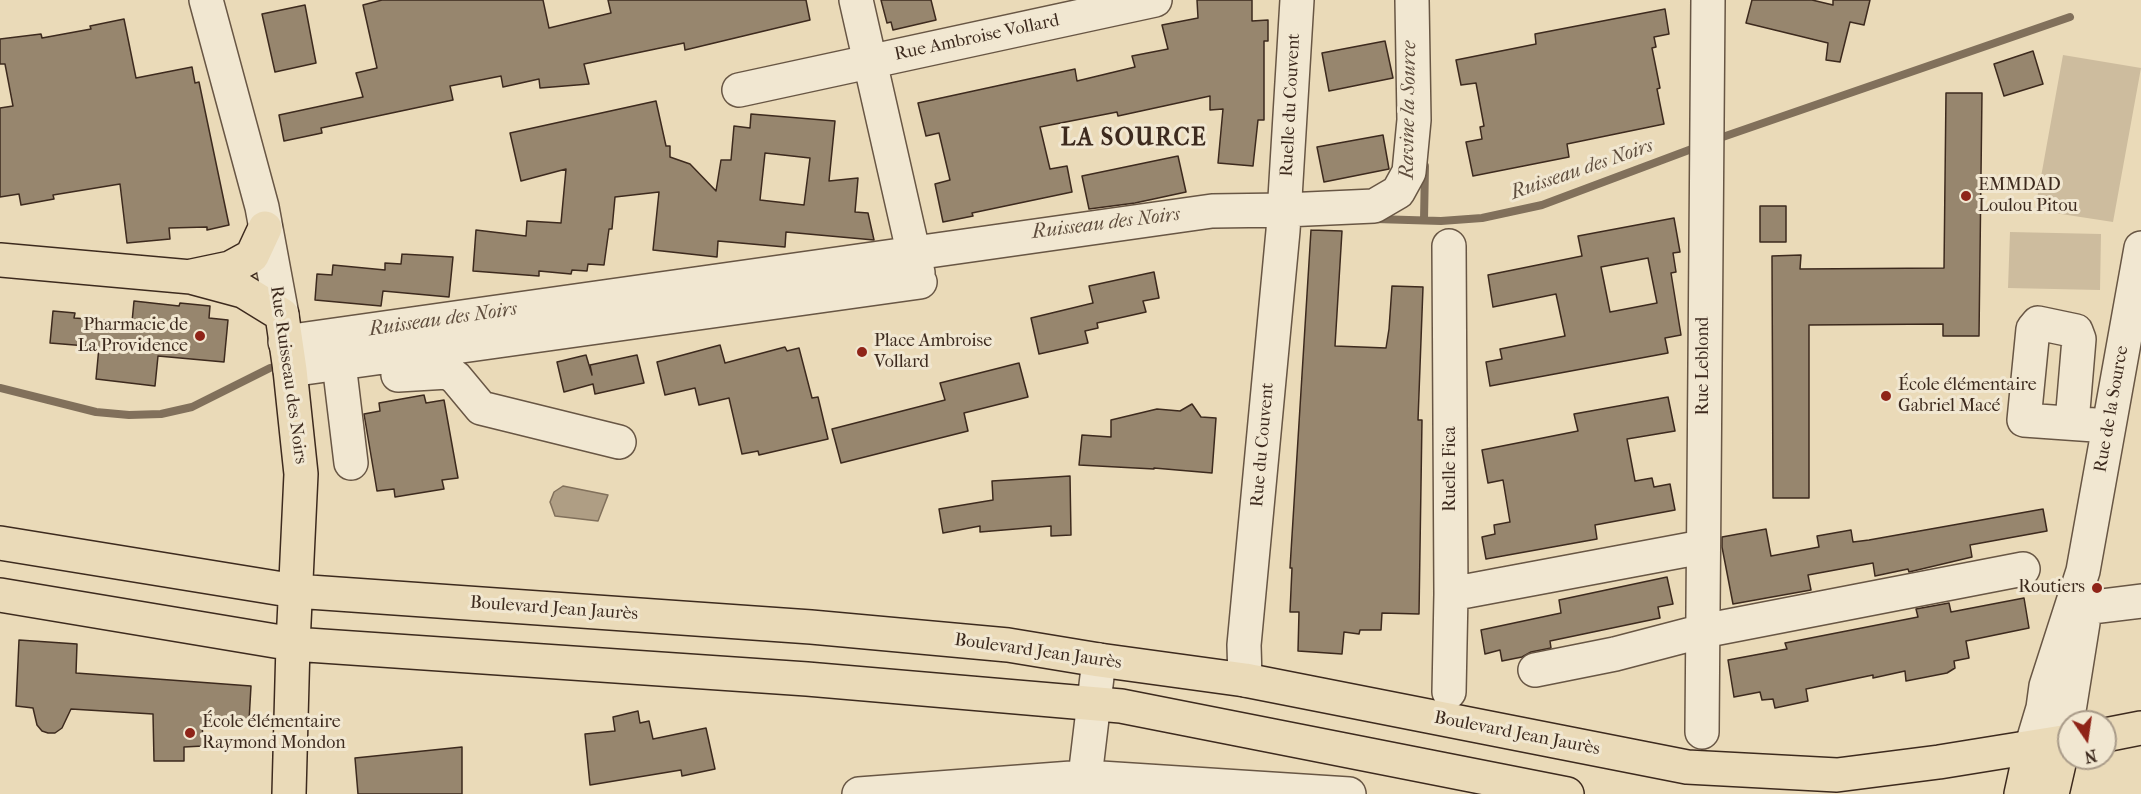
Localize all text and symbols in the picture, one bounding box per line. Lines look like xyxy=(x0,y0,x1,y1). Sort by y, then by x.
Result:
street label: Rue Ambroise Vollard xyxy=(893,10,1061,66)
street label: Ruelle du Couvent xyxy=(1276,33,1306,177)
water label: Ravine la Source xyxy=(1396,41,1422,179)
district label: LA SOURCE xyxy=(1061,125,1207,153)
water label: Ruisseau des Noirs xyxy=(1508,134,1656,206)
place label: EMMDAD Loulou Pitou xyxy=(1978,175,2078,218)
marker: EMMDAD Loulou Pitou xyxy=(1959,189,1973,203)
water label: Ruisseau des Noirs xyxy=(1031,203,1181,245)
street label: Rue Ruisseau des Noirs xyxy=(265,285,311,465)
water label: Ruisseau des Noirs xyxy=(368,298,518,342)
place label: Pharmacie de La Providence xyxy=(78,315,188,358)
street label: Rue Leblond xyxy=(1693,317,1715,415)
marker: Pharmacie de La Providence xyxy=(193,329,207,343)
place label: Place Ambroise Vollard xyxy=(874,331,992,374)
street label: Rue de la Source xyxy=(2090,344,2134,474)
marker: Place Ambroise Vollard xyxy=(855,345,869,359)
place label: École élémentaire Gabriel Macé xyxy=(1898,375,2037,418)
street label: Rue du Couvent xyxy=(1247,382,1279,508)
marker: École élémentaire Gabriel Macé xyxy=(1879,389,1893,403)
street label: Ruelle Fica xyxy=(1440,426,1462,512)
place label: Routiers xyxy=(2018,577,2085,599)
marker: Routiers xyxy=(2090,581,2104,595)
street label: Boulevard Jean Jaurès xyxy=(469,592,639,626)
street label: Boulevard Jean Jaurès xyxy=(953,630,1123,674)
street label: Boulevard Jean Jaurès xyxy=(1432,707,1602,761)
north arrow xyxy=(2057,710,2117,770)
place label: École élémentaire Raymond Mondon xyxy=(202,712,346,754)
marker: École élémentaire Raymond Mondon xyxy=(183,726,197,740)
text: N xyxy=(2083,745,2099,767)

